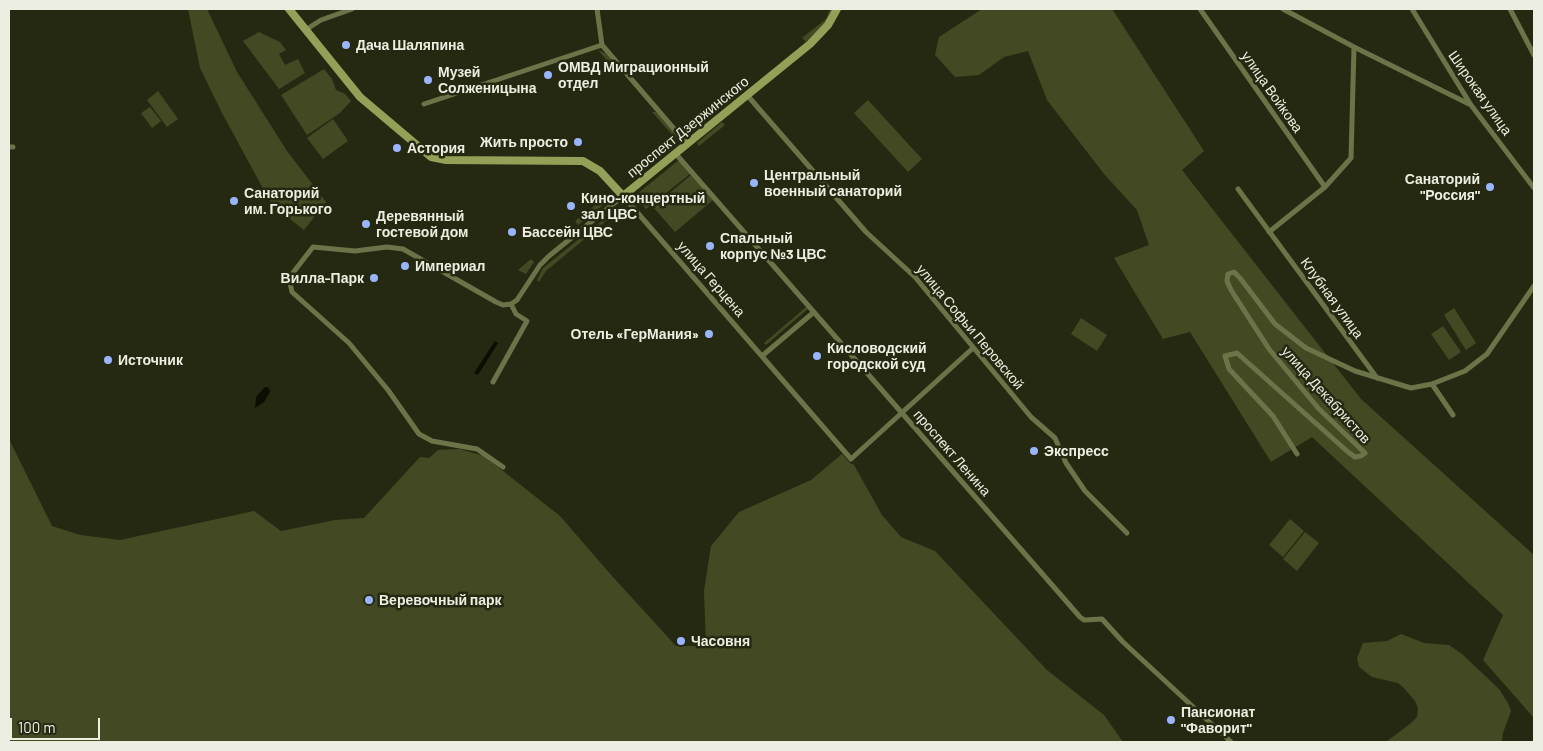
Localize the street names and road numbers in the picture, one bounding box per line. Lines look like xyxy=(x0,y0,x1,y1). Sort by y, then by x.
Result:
street label: улица Войкова xyxy=(1238,48,1306,136)
street label: Широкая улица xyxy=(1445,48,1515,138)
street label: проспект Дзержинского xyxy=(624,73,752,181)
street label: улица Герцена xyxy=(674,238,748,320)
street label: Клубная улица xyxy=(1297,254,1367,342)
street label: улица Софьи Перовской xyxy=(913,261,1027,393)
street label: улица Декабристов xyxy=(1278,343,1374,447)
street label: проспект Ленина xyxy=(910,406,994,500)

